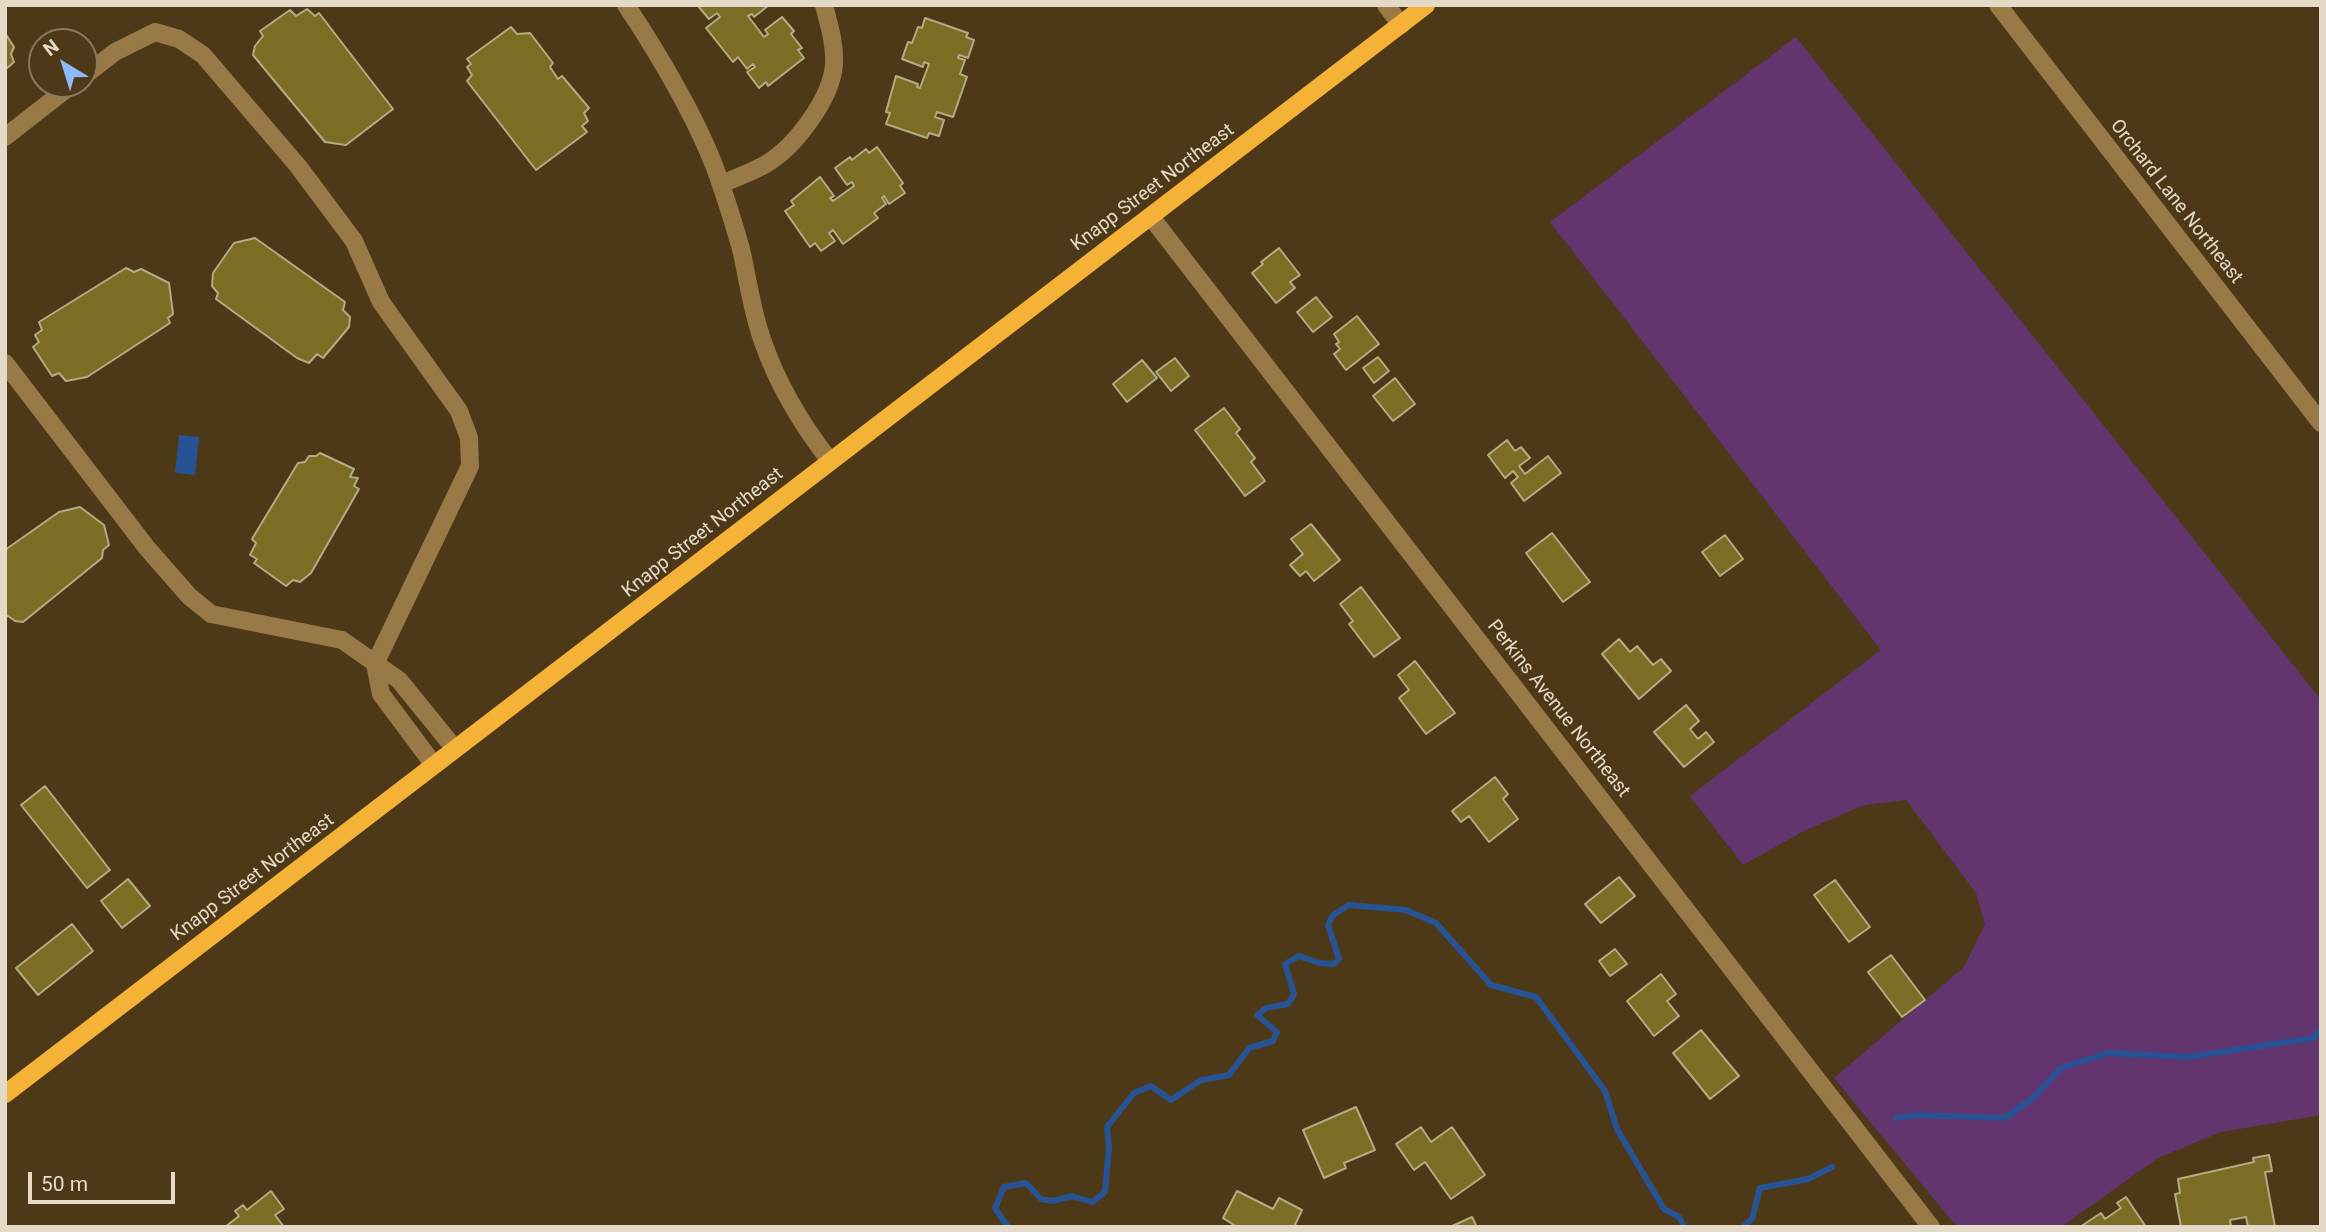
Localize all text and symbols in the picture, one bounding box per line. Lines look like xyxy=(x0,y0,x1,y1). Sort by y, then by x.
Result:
north arrow xyxy=(28,28,98,98)
text: N xyxy=(39,34,63,61)
street label: Orchard Lane Northeast xyxy=(2105,115,2247,289)
street label: Knapp Street Northeast xyxy=(1067,119,1239,257)
street label: Knapp Street Northeast xyxy=(618,463,788,603)
street label: Perkins Avenue Northeast xyxy=(1482,616,1634,802)
street label: Knapp Street Northeast xyxy=(167,809,339,947)
scale bar xyxy=(32,1158,178,1202)
text: 50 m xyxy=(41,1172,88,1196)

